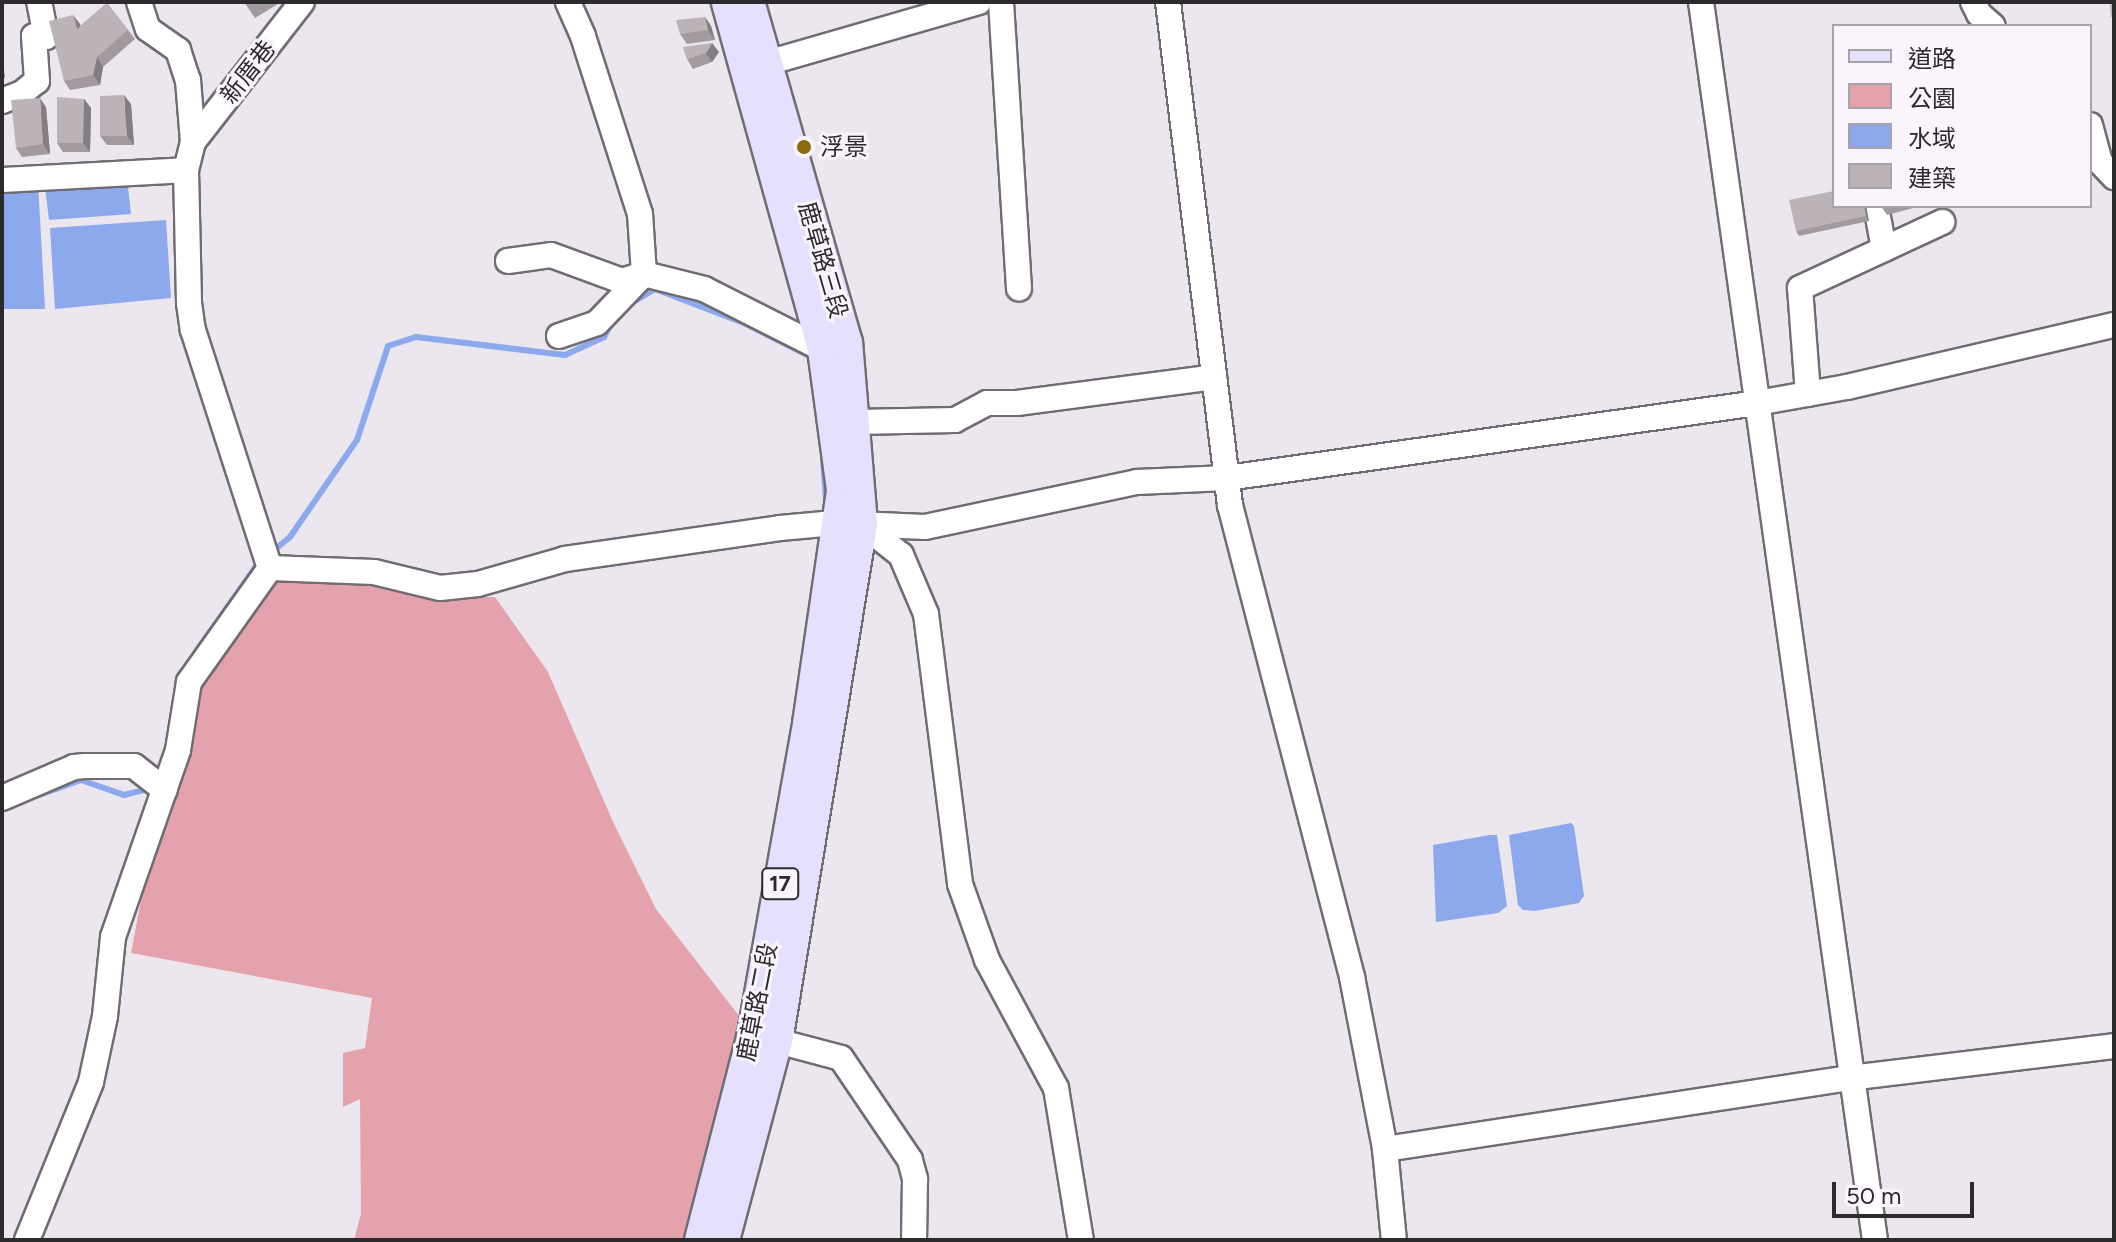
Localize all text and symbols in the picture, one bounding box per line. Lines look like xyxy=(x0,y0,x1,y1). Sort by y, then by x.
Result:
legend xyxy=(1832,24,2092,208)
street label: 新厝巷 xyxy=(214,35,282,109)
text: 道路 xyxy=(1908,44,1956,73)
text: 公園 xyxy=(1908,84,1956,113)
text: 水域 xyxy=(1908,124,1956,153)
place label: 浮景 xyxy=(820,133,868,161)
marker: 浮景 xyxy=(795,138,813,156)
text: 建築 xyxy=(1908,164,1956,193)
street label: 鹿草路三段 xyxy=(793,198,853,322)
road number: 17 xyxy=(760,866,800,902)
street label: 鹿草路二段 xyxy=(731,940,783,1064)
scale bar xyxy=(1836,1166,1978,1216)
text: 50 m xyxy=(1846,1181,1902,1210)

